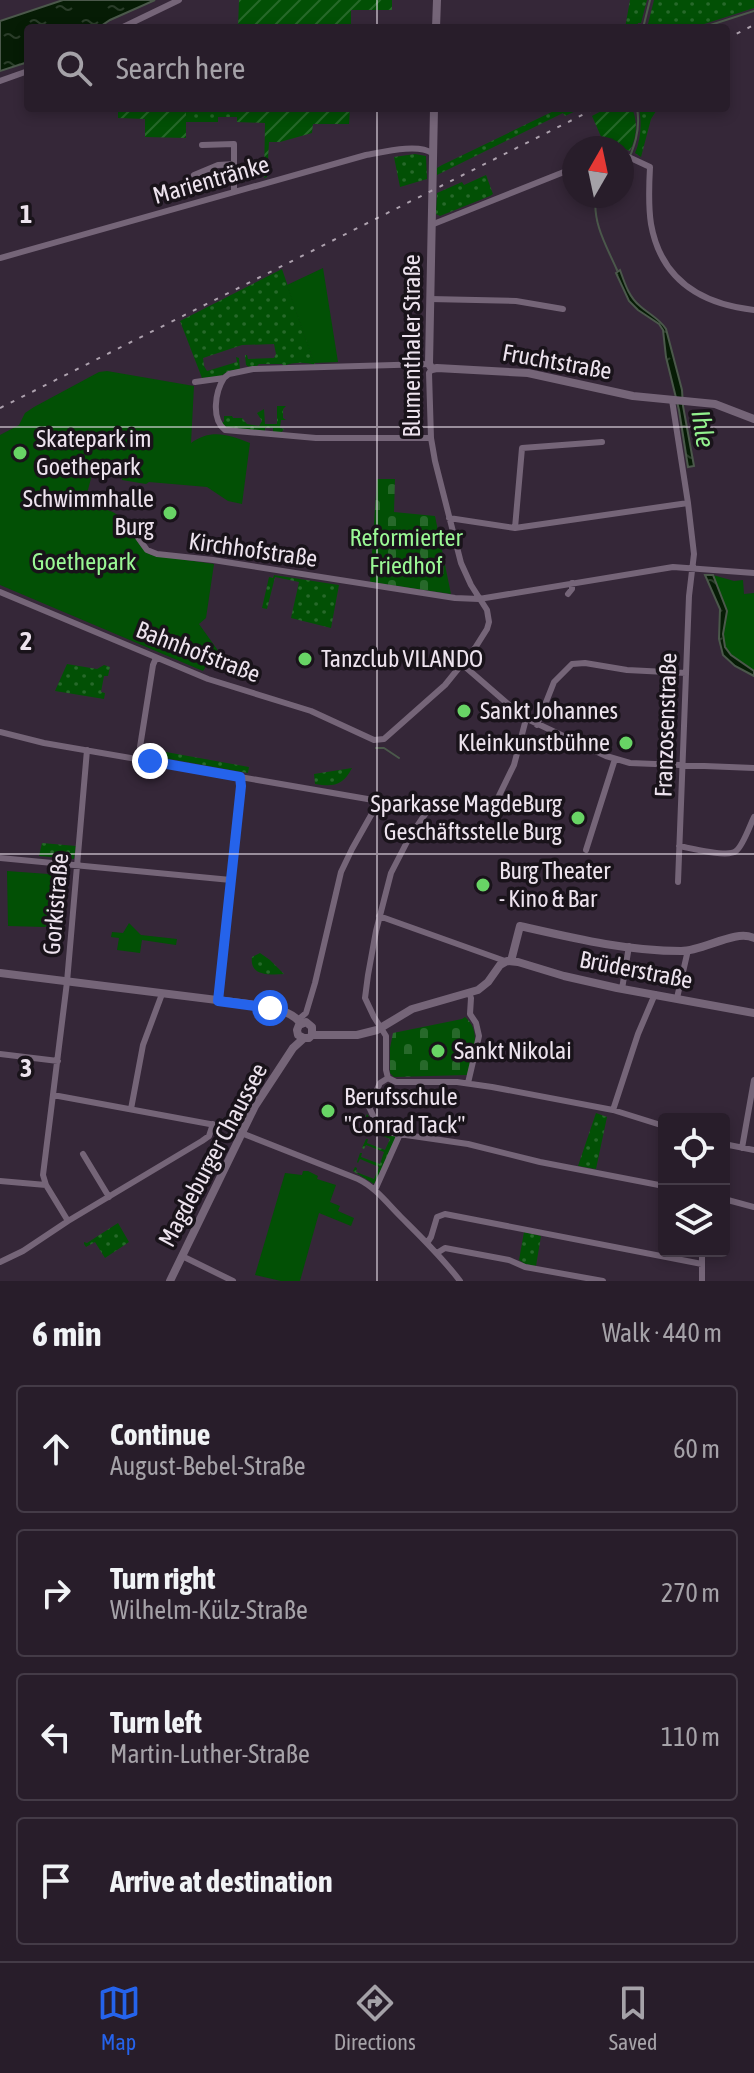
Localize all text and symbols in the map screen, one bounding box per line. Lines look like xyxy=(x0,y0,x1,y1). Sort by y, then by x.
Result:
search box xyxy=(24,24,730,112)
icon: search xyxy=(52,46,96,90)
text: Search here xyxy=(116,51,245,85)
north arrow xyxy=(562,136,634,208)
street label: Marientränke xyxy=(150,150,272,209)
text: 1 xyxy=(20,199,32,229)
street label: Blumenthaler Straße xyxy=(398,254,425,438)
street label: Fruchtstraße xyxy=(500,339,614,384)
water label: Ihle xyxy=(685,408,721,450)
place label: Skatepark im Goethepark xyxy=(36,425,152,480)
marker: Skatepark im Goethepark xyxy=(11,444,29,462)
place label: Schwimmhalle Burg xyxy=(23,485,155,540)
marker: Schwimmhalle Burg xyxy=(161,504,179,522)
park label: Reformierter Friedhof xyxy=(349,524,463,579)
street label: Kirchhofstraße xyxy=(187,527,319,572)
park label: Goethepark xyxy=(32,548,137,575)
street label: Bahnhofstraße xyxy=(132,616,264,688)
text: 2 xyxy=(20,626,32,656)
place label: Tanzclub VILANDO xyxy=(321,645,483,672)
marker: Tanzclub VILANDO xyxy=(296,650,314,668)
street label: Franzosenstraße xyxy=(649,652,682,798)
place label: Sankt Johannes xyxy=(480,697,618,724)
marker: Sankt Johannes xyxy=(455,702,473,720)
place label: Kleinkunstbühne xyxy=(458,729,610,756)
marker: Kleinkunstbühne xyxy=(617,734,635,752)
route end xyxy=(132,743,168,779)
place label: Sparkasse MagdeBurg Geschäftsstelle Burg xyxy=(370,790,563,845)
marker: Sparkasse MagdeBurg Geschäftsstelle Burg xyxy=(569,809,587,827)
street label: Gorkistraße xyxy=(38,852,73,956)
place label: Burg Theater - Kino & Bar xyxy=(499,857,611,912)
marker: Burg Theater - Kino & Bar xyxy=(474,876,492,894)
street label: Brüderstraße xyxy=(577,945,695,994)
route start xyxy=(252,990,288,1026)
place label: Sankt Nikolai xyxy=(454,1037,572,1064)
marker: Sankt Nikolai xyxy=(429,1042,447,1060)
text: 3 xyxy=(20,1053,32,1083)
street label: Magdeburger Chaussee xyxy=(153,1059,272,1251)
place label: Berufsschule "Conrad Tack" xyxy=(344,1083,465,1138)
marker: Berufsschule "Conrad Tack" xyxy=(319,1102,337,1120)
map controls xyxy=(658,1113,730,1257)
button: locate xyxy=(658,1113,730,1185)
button: layers xyxy=(658,1185,730,1257)
text: 6 min xyxy=(32,1314,101,1353)
text: Walk · 440 m xyxy=(602,1318,722,1348)
text: Continue xyxy=(110,1417,210,1451)
icon: ahead xyxy=(34,1427,78,1471)
text: 60 m xyxy=(673,1434,720,1464)
text: August-Bebel-Straße xyxy=(110,1451,306,1481)
text: Turn right xyxy=(110,1561,216,1595)
icon: right xyxy=(34,1571,78,1615)
text: 270 m xyxy=(661,1578,720,1608)
text: Wilhelm-Külz-Straße xyxy=(110,1595,308,1625)
text: Turn left xyxy=(110,1705,202,1739)
icon: left xyxy=(34,1715,78,1759)
text: 110 m xyxy=(661,1722,720,1752)
text: Martin-Luther-Straße xyxy=(110,1739,310,1769)
icon: arrive xyxy=(34,1859,78,1903)
text: Arrive at destination xyxy=(110,1864,332,1898)
tab: Map xyxy=(97,1981,141,2055)
tab: Directions xyxy=(334,1981,416,2055)
tab: Saved xyxy=(609,1981,657,2055)

